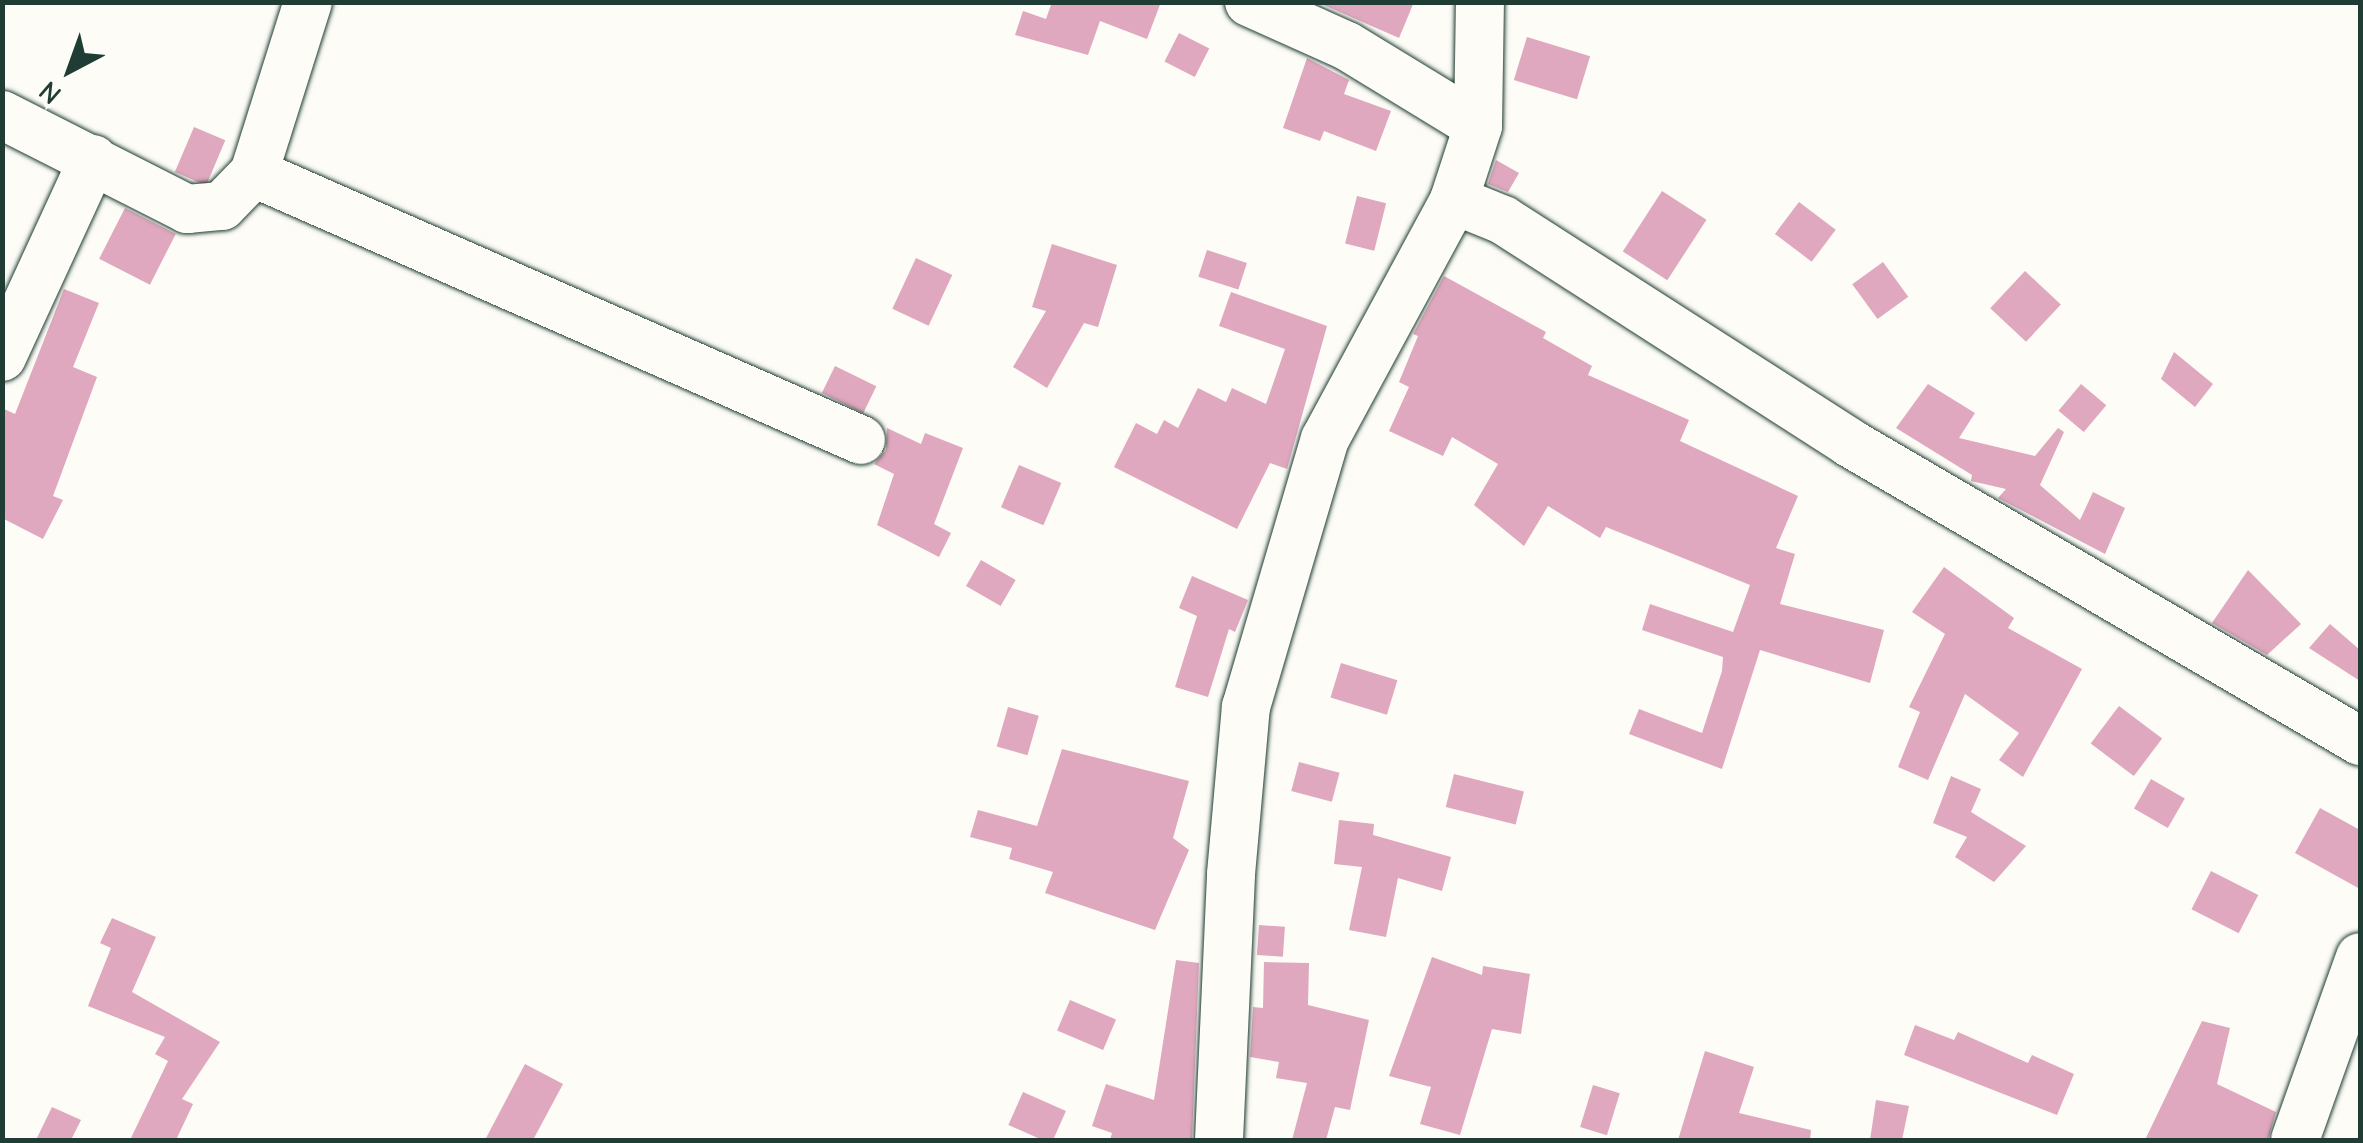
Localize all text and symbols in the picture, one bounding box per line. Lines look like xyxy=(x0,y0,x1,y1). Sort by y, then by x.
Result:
north arrow xyxy=(20,20,120,120)
text: N xyxy=(33,75,68,111)

